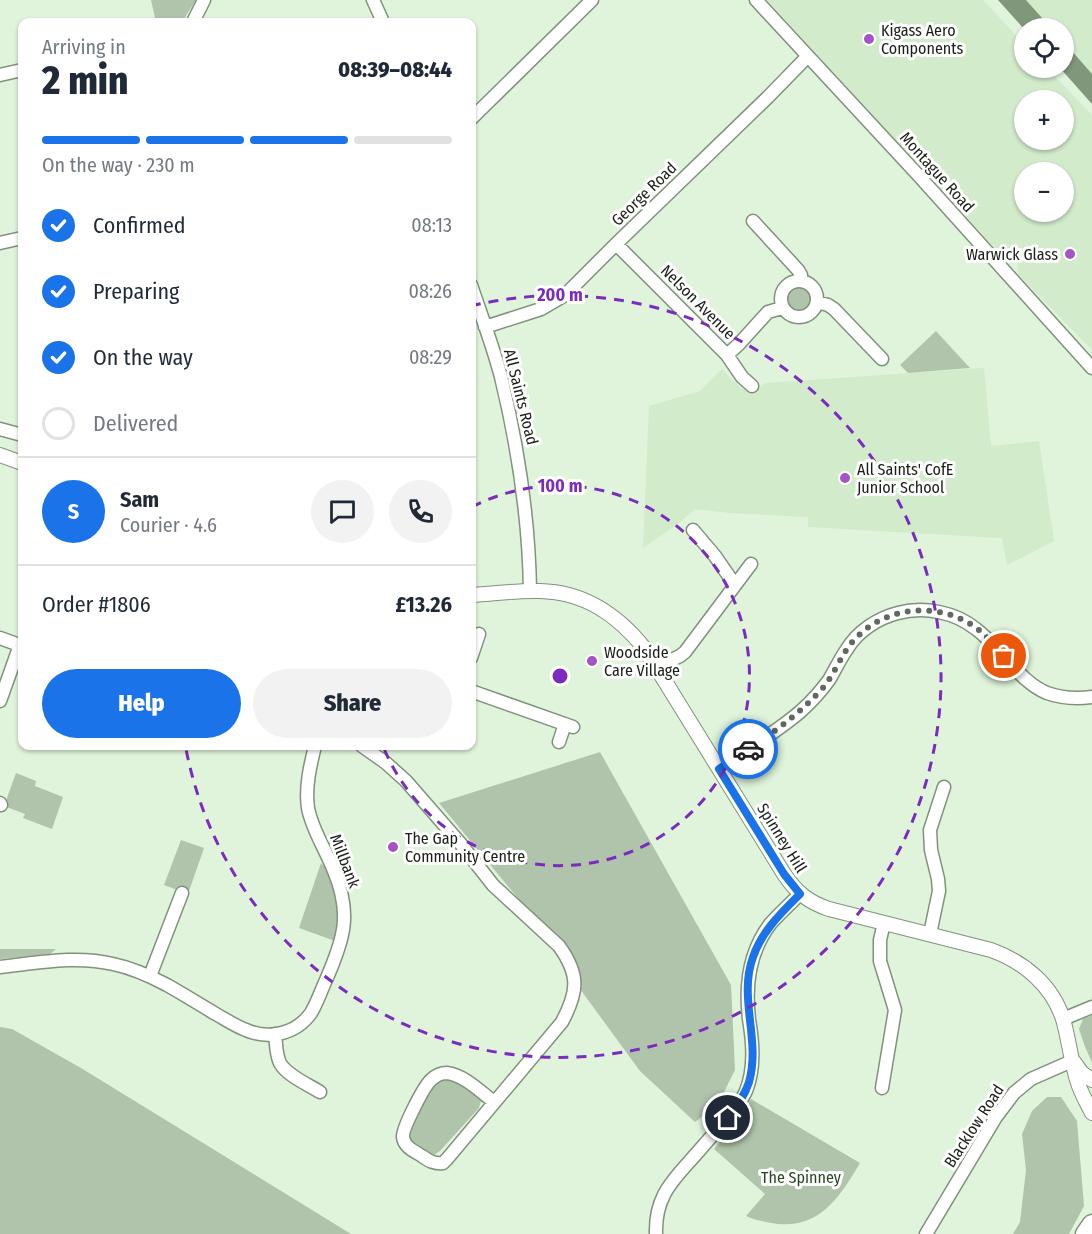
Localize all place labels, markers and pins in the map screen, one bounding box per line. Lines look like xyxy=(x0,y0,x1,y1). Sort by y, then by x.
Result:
place label: Kigass Aero Components xyxy=(881,21,963,58)
marker: Kigass Aero Components xyxy=(862,32,876,46)
place label: Warwick Glass xyxy=(966,245,1058,264)
marker: Warwick Glass xyxy=(1063,247,1077,261)
place label: All Saints' CofE Junior School xyxy=(857,460,953,497)
marker: All Saints' CofE Junior School xyxy=(838,471,852,485)
pin xyxy=(978,630,1029,681)
place label: Woodside Care Village xyxy=(604,643,680,680)
marker: Woodside Care Village xyxy=(585,654,599,668)
centre of rings xyxy=(550,666,570,686)
place label: The Gap Community Centre xyxy=(405,829,525,866)
marker: The Gap Community Centre xyxy=(386,840,400,854)
pin xyxy=(702,1092,753,1143)

